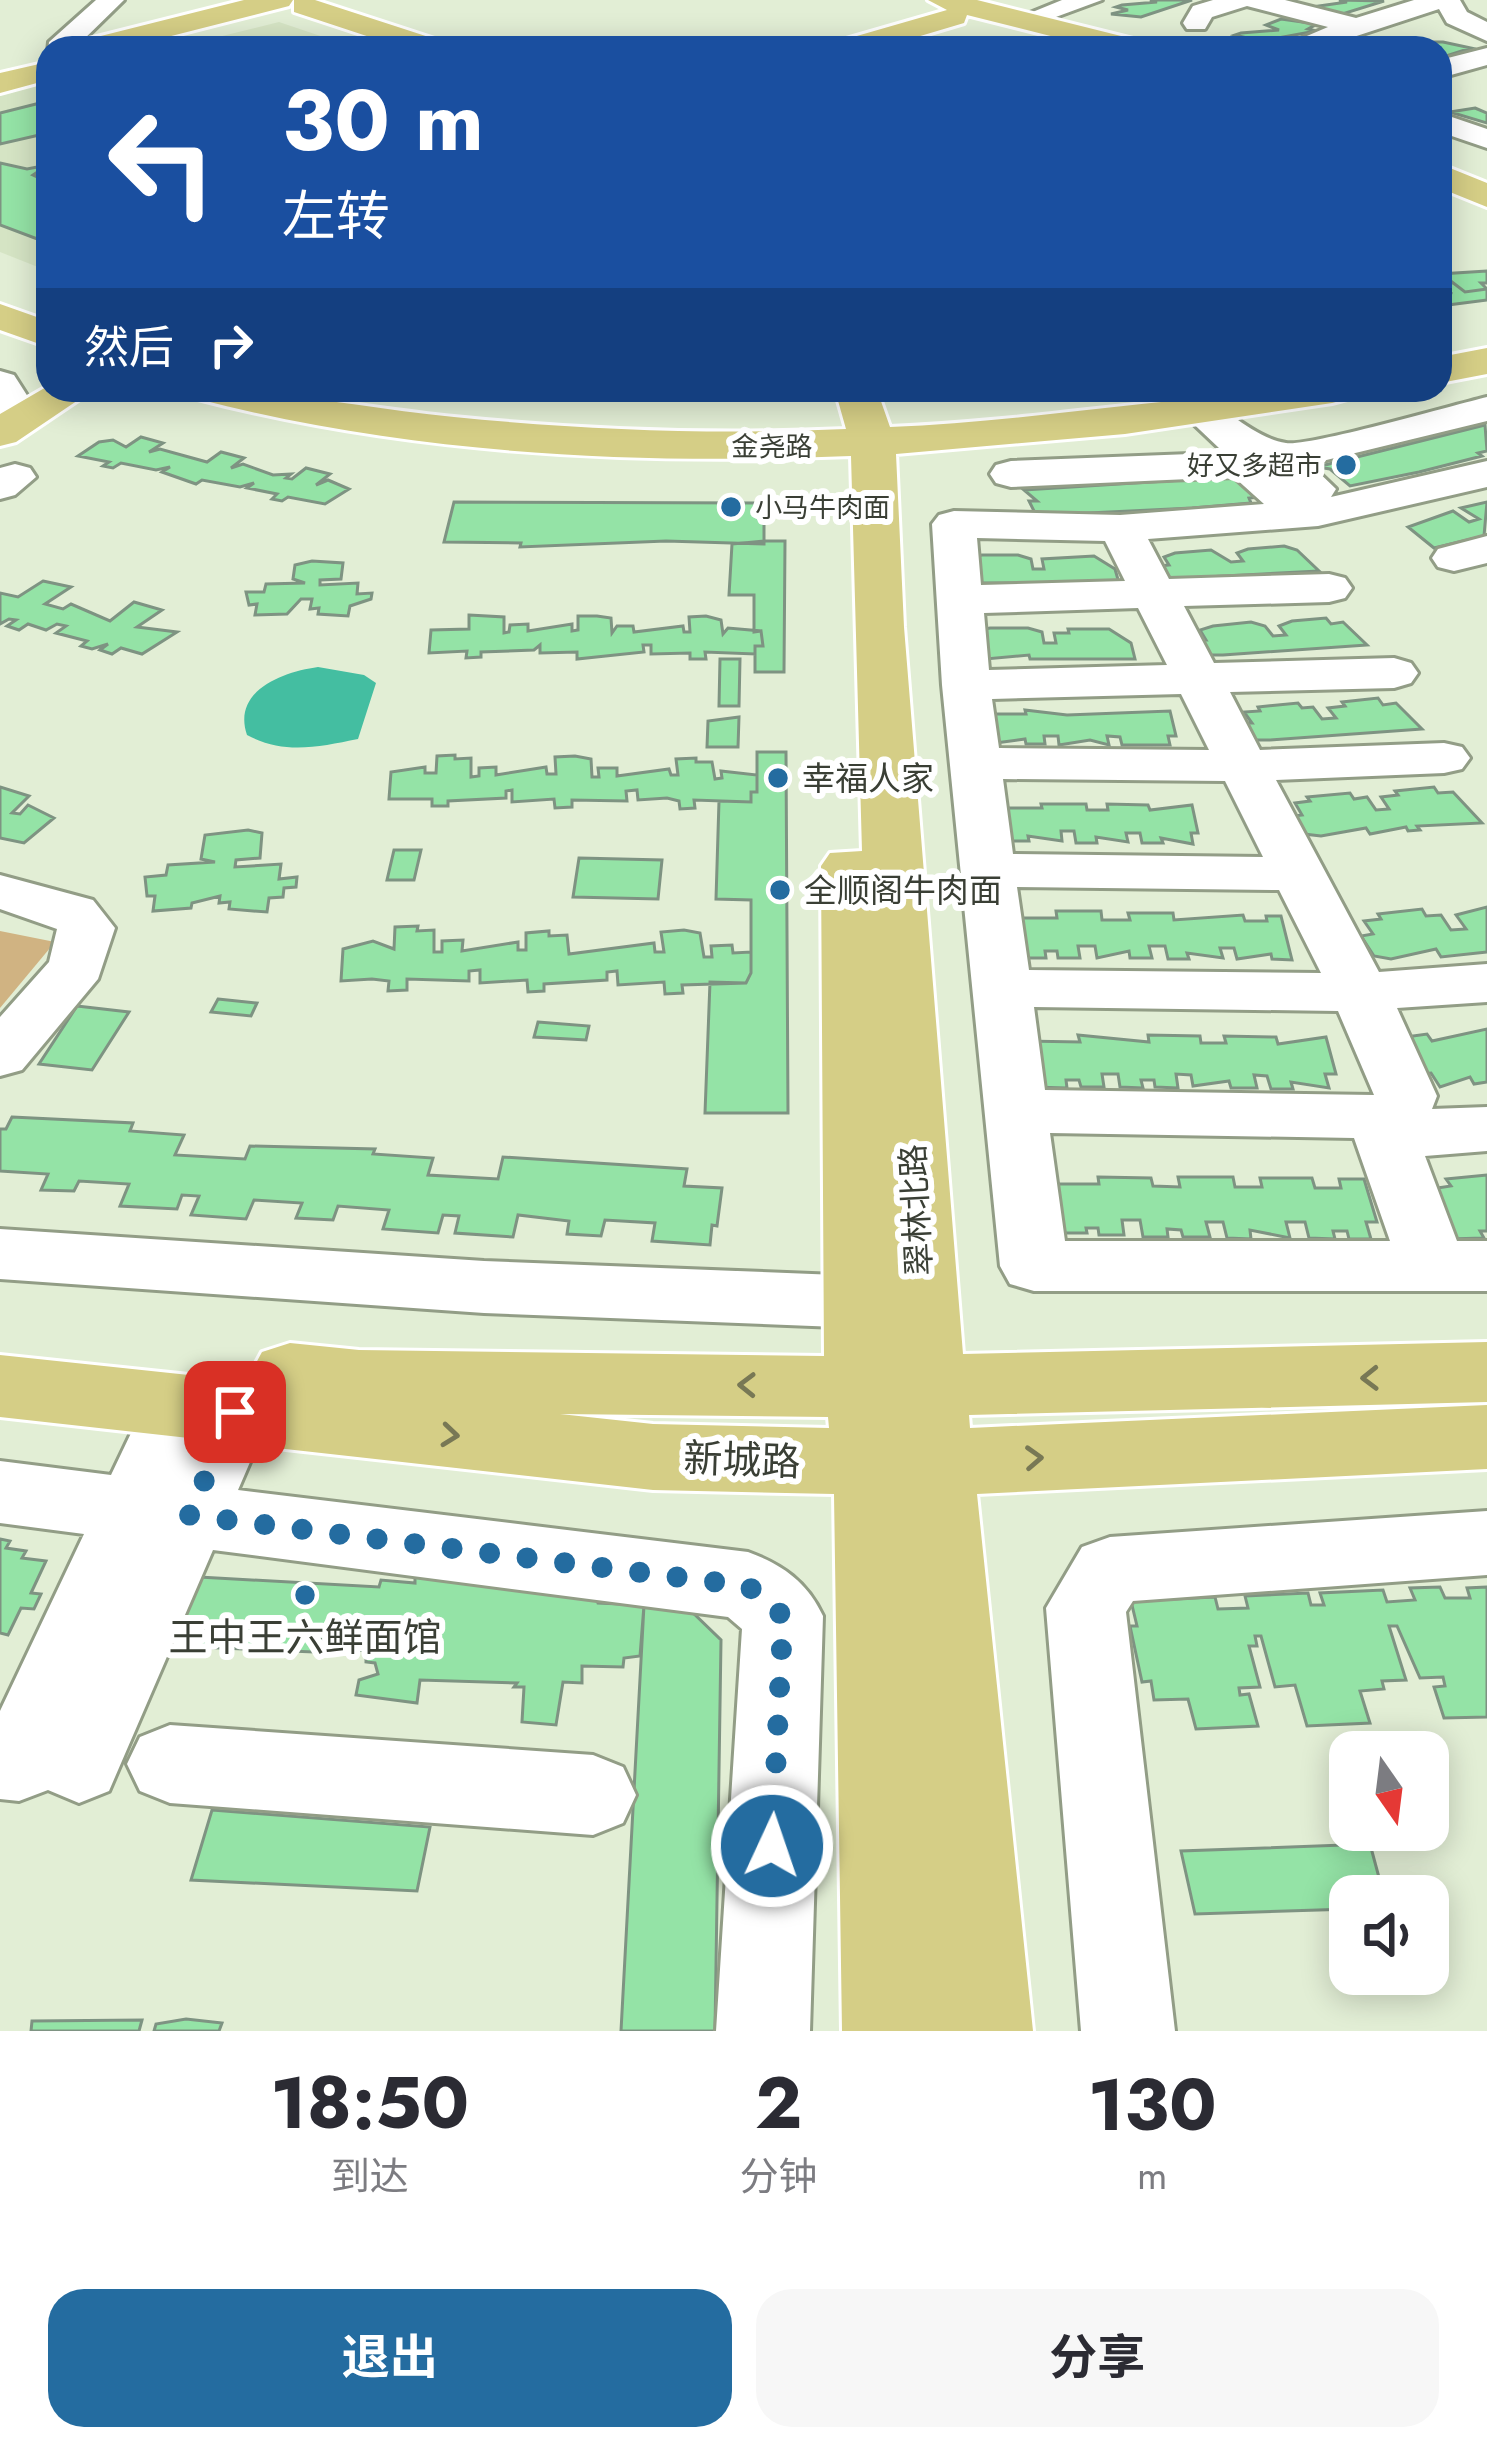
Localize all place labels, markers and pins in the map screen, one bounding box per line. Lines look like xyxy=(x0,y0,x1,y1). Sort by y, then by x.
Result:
place label: 好又多超市 xyxy=(1187,446,1322,485)
marker: 好又多超市 xyxy=(1333,452,1359,478)
place label: 小马牛肉面 xyxy=(755,488,890,527)
marker: 小马牛肉面 xyxy=(718,494,744,520)
place label: 幸福人家 xyxy=(802,755,934,802)
marker: 幸福人家 xyxy=(765,765,791,791)
place label: 全顺阁牛肉面 xyxy=(804,867,1002,914)
marker: 全顺阁牛肉面 xyxy=(767,877,793,903)
pin xyxy=(184,1361,286,1463)
marker: 王中王六鲜面馆 xyxy=(292,1582,318,1608)
place label: 王中王六鲜面馆 xyxy=(168,1609,442,1666)

